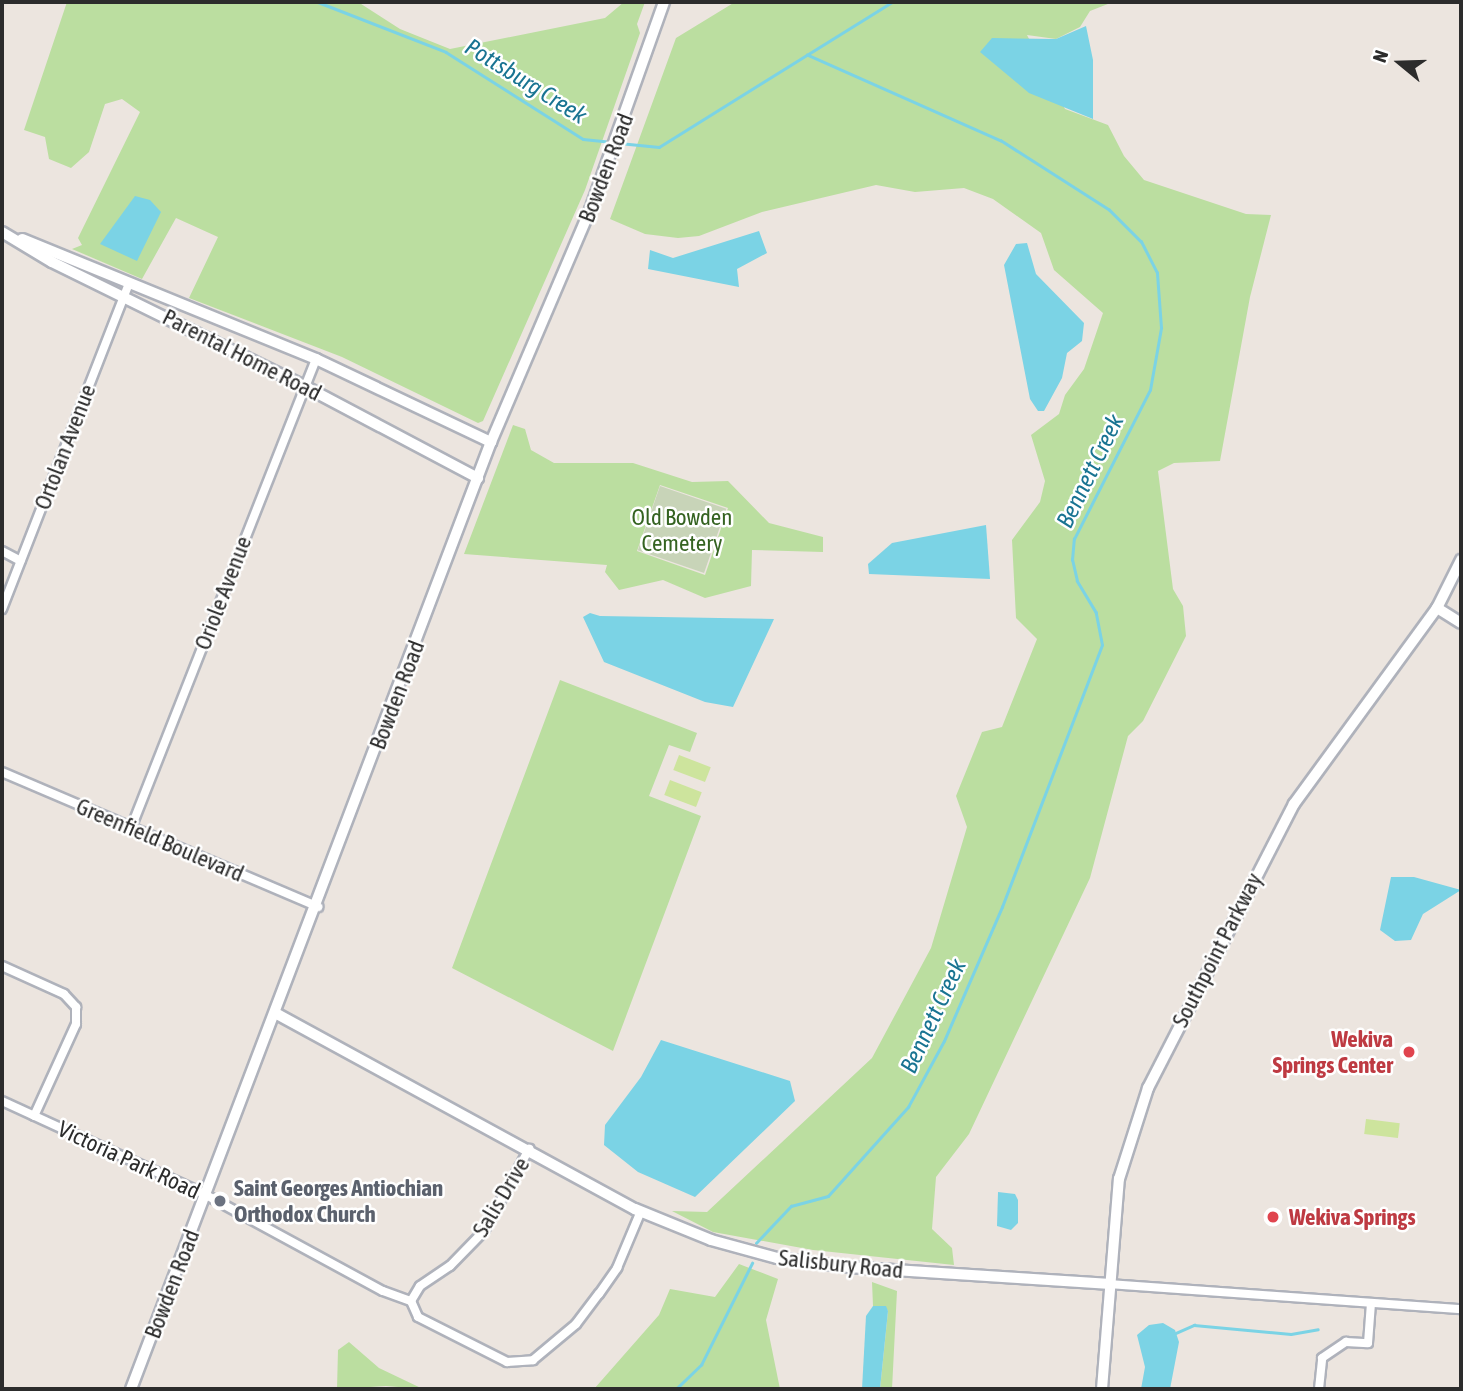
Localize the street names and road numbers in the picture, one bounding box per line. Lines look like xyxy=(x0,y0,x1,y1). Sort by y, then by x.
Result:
street label: Bowden Road xyxy=(573,110,639,226)
street label: Parental Home Road xyxy=(158,303,326,407)
street label: Ortolan Avenue xyxy=(28,380,102,514)
street label: Oriole Avenue xyxy=(189,532,257,654)
street label: Bowden Road xyxy=(364,637,430,753)
street label: Greenfield Boulevard xyxy=(72,792,248,888)
street label: Southpoint Parkway xyxy=(1166,868,1268,1032)
street label: Victoria Park Road xyxy=(54,1115,204,1205)
street label: Salis Drive xyxy=(467,1152,535,1242)
street label: Bowden Road xyxy=(139,1226,205,1342)
street label: Salisbury Road xyxy=(777,1244,905,1284)

